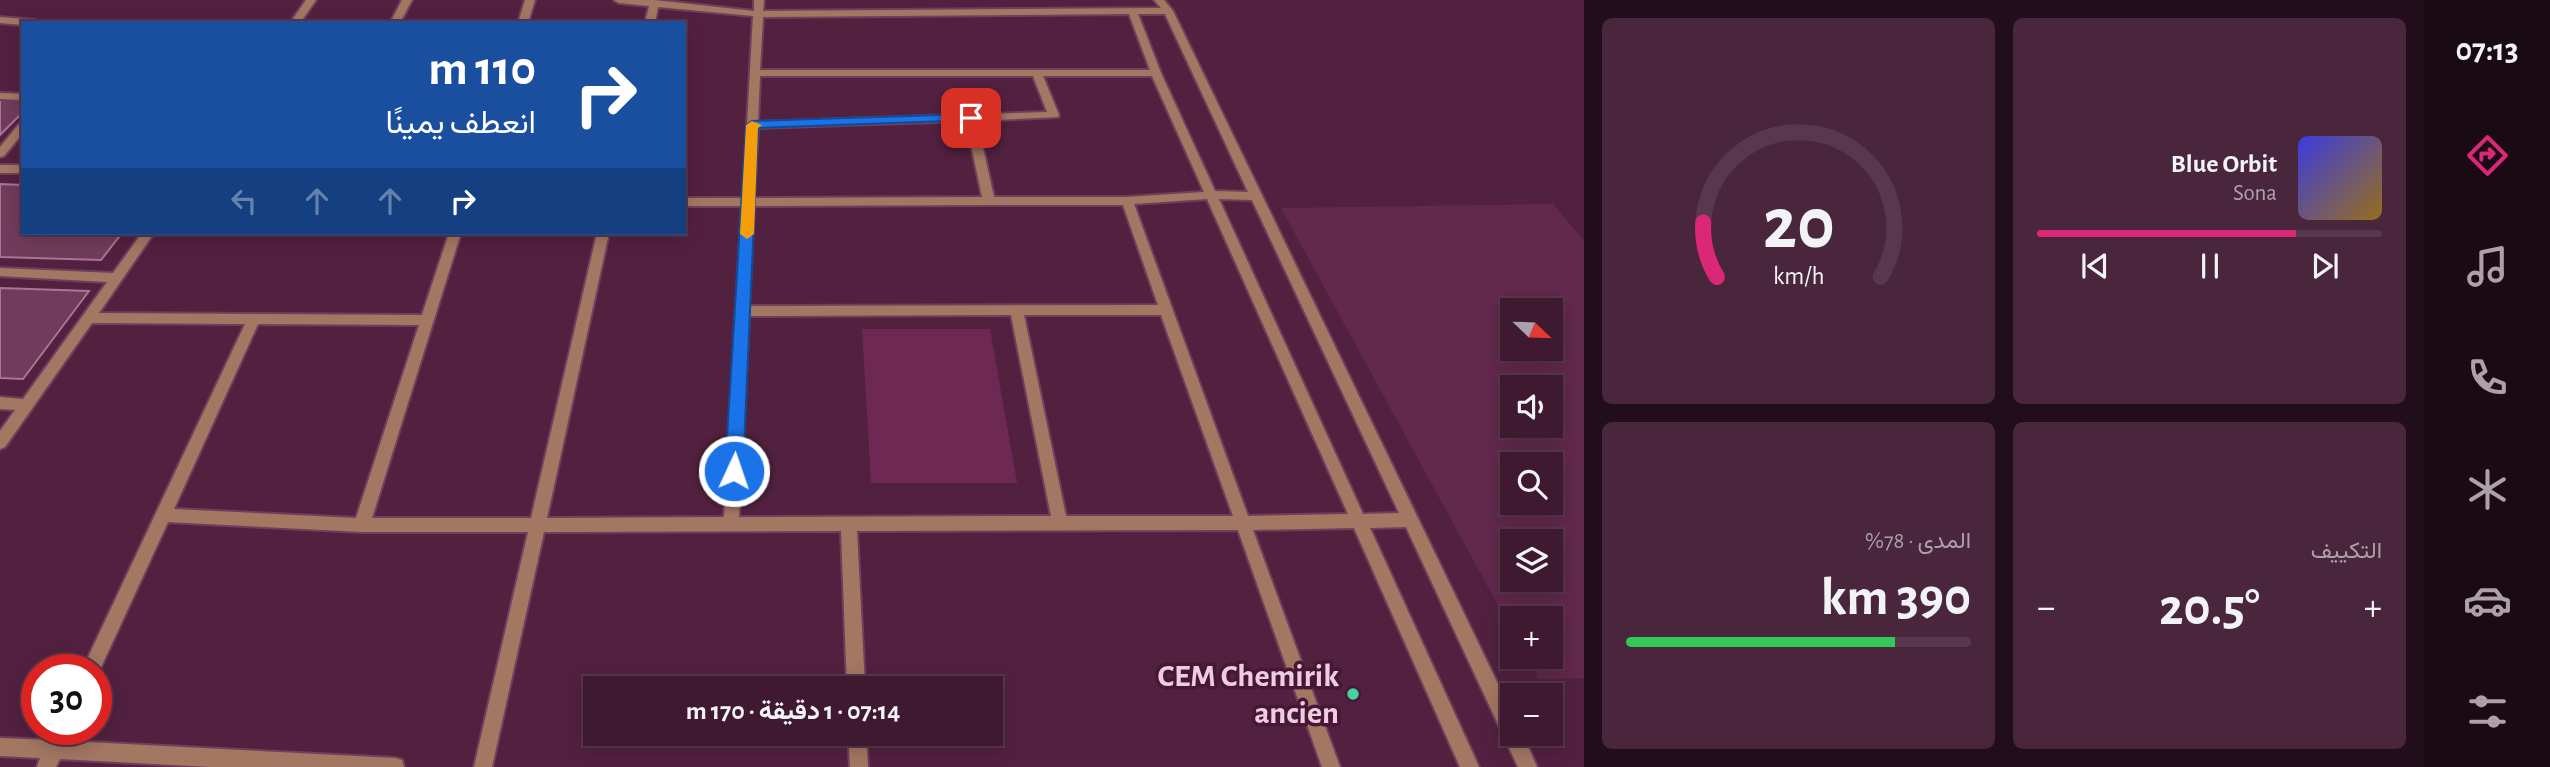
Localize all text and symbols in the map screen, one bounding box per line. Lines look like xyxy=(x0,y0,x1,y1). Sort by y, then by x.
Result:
text: 07:13 xyxy=(2455,34,2519,66)
text: 110 m xyxy=(428,45,536,94)
icon: right xyxy=(560,49,651,140)
pin xyxy=(941,88,1001,148)
icon: arrive xyxy=(952,99,990,137)
text: انعطف يمينًا xyxy=(385,107,536,139)
icon: directions xyxy=(2463,131,2512,180)
text: Blue Orbit xyxy=(2171,151,2277,177)
icon: left xyxy=(225,182,263,220)
icon: ahead xyxy=(298,182,336,220)
icon: ahead xyxy=(371,182,409,220)
icon: right xyxy=(444,182,482,220)
text: Sona xyxy=(2233,182,2277,205)
text: 20 xyxy=(1762,189,1835,262)
icon: music xyxy=(2463,242,2512,291)
icon: previous xyxy=(2076,247,2114,285)
icon: pause xyxy=(2191,247,2229,285)
icon: next xyxy=(2306,247,2344,285)
text: km/h xyxy=(1773,264,1824,289)
north arrow xyxy=(1500,298,1563,360)
map controls xyxy=(1500,298,1563,746)
icon: phone xyxy=(2463,353,2512,402)
button: sound xyxy=(1500,375,1563,438)
position arrow xyxy=(697,434,771,508)
button: search xyxy=(1500,452,1563,515)
icon: climate xyxy=(2463,465,2512,514)
button: layers xyxy=(1500,529,1563,592)
text: المدى · 78% xyxy=(1865,530,1971,553)
text: التكييف xyxy=(2311,540,2382,563)
text: 390 km xyxy=(1821,572,1971,624)
icon: car xyxy=(2463,576,2512,625)
text: 20.5° xyxy=(2159,582,2260,634)
text: − xyxy=(2037,589,2055,627)
text: + xyxy=(2364,589,2382,627)
button: + xyxy=(1500,606,1563,669)
speed limit sign: 30 xyxy=(21,654,112,745)
place label: CEM Chemirik ancien xyxy=(1157,660,1339,729)
button: − xyxy=(1500,683,1563,746)
marker: CEM Chemirik ancien xyxy=(1345,686,1361,702)
icon: filters xyxy=(2463,687,2512,736)
text: 07:14 · 1 دقيقة · 170 m xyxy=(686,698,900,724)

